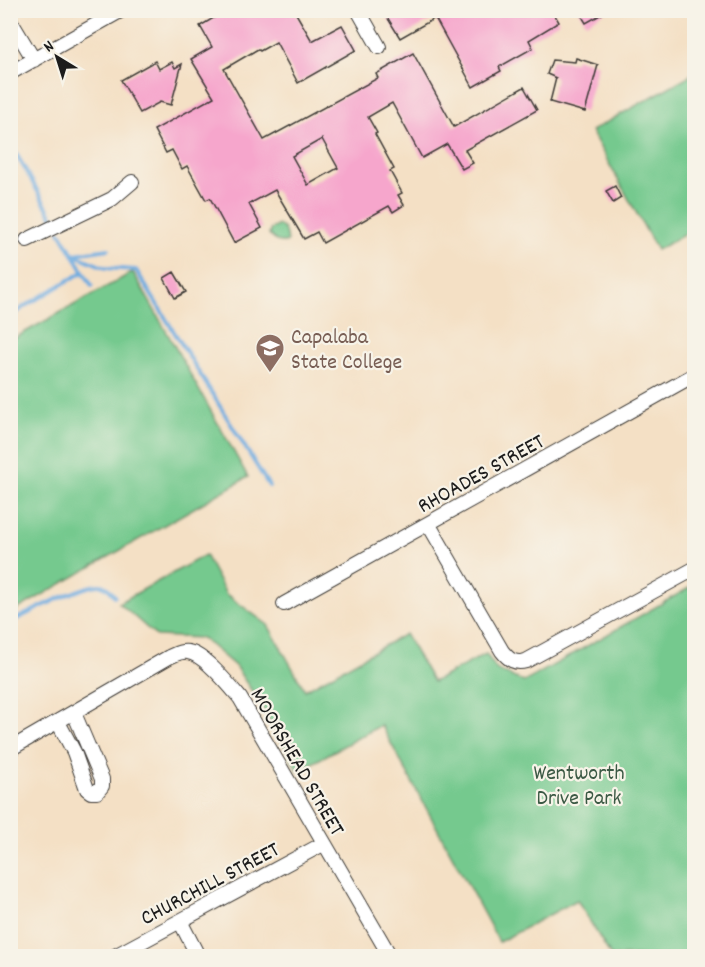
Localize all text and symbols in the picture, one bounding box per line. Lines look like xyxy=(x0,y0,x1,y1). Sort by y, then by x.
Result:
north arrow xyxy=(27,27,87,87)
text: N xyxy=(39,36,60,59)
place label: Capalaba State College xyxy=(291,323,402,379)
school or university icon: Capalaba State College xyxy=(254,332,286,374)
street label: RHOADES STREET xyxy=(413,427,551,523)
street label: MOORSHEAD STREET xyxy=(241,683,351,843)
park label: Wentworth Drive Park xyxy=(534,759,624,815)
street label: CHURCHILL STREET xyxy=(136,835,286,935)

